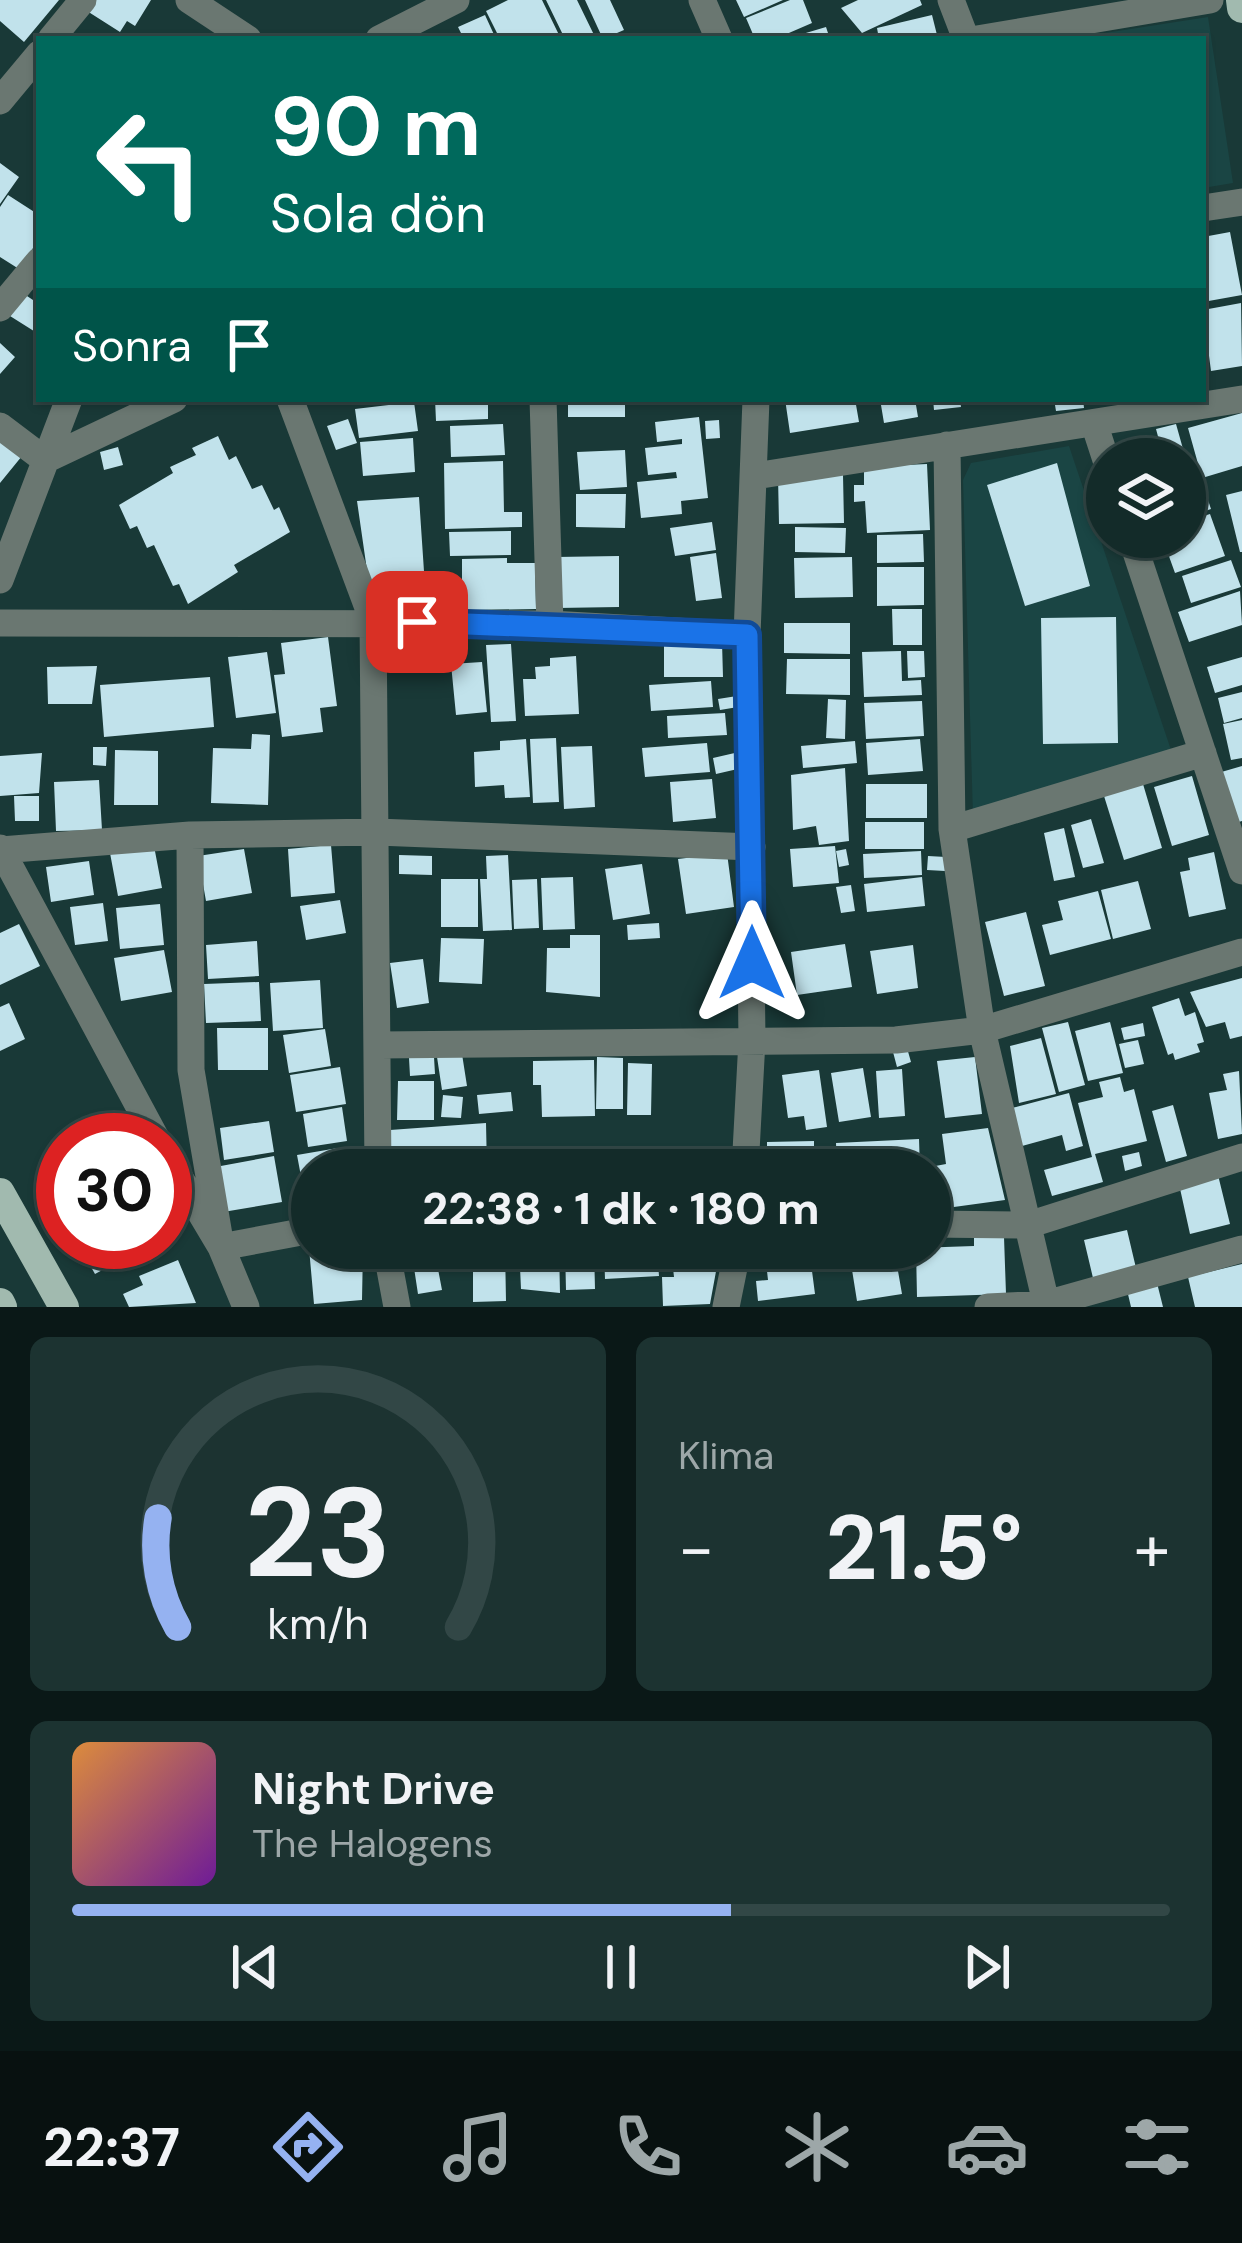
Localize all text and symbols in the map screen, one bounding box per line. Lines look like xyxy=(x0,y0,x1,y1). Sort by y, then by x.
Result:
text: 90 m xyxy=(270,72,481,181)
icon: left xyxy=(72,84,228,240)
text: Sola dön xyxy=(270,178,486,249)
icon: arrive xyxy=(216,312,282,378)
text: Sonra xyxy=(72,316,192,375)
map controls xyxy=(1086,438,1206,558)
button: layers xyxy=(1086,438,1206,558)
pin xyxy=(366,571,468,673)
icon: arrive xyxy=(384,589,450,655)
position arrow xyxy=(689,900,815,1026)
speed limit sign: 30 xyxy=(36,1113,192,1269)
text: 22:38 · 1 dk · 180 m xyxy=(422,1179,820,1238)
text: Klima xyxy=(678,1430,774,1481)
text: 23 xyxy=(244,1452,392,1615)
text: 21.5° xyxy=(825,1490,1023,1607)
text: − xyxy=(678,1506,714,1591)
text: + xyxy=(1134,1506,1170,1591)
text: km/h xyxy=(267,1596,369,1652)
text: Night Drive xyxy=(252,1759,495,1818)
text: The Halogens xyxy=(252,1818,493,1869)
icon: previous xyxy=(222,1934,288,2000)
icon: pause xyxy=(588,1934,654,2000)
icon: next xyxy=(954,1934,1020,2000)
icon: directions xyxy=(266,2105,350,2189)
icon: music xyxy=(436,2105,520,2189)
icon: phone xyxy=(606,2105,690,2189)
icon: climate xyxy=(775,2105,859,2189)
icon: car xyxy=(945,2105,1029,2189)
icon: filters xyxy=(1115,2105,1199,2189)
text: 22:37 xyxy=(43,2112,180,2183)

